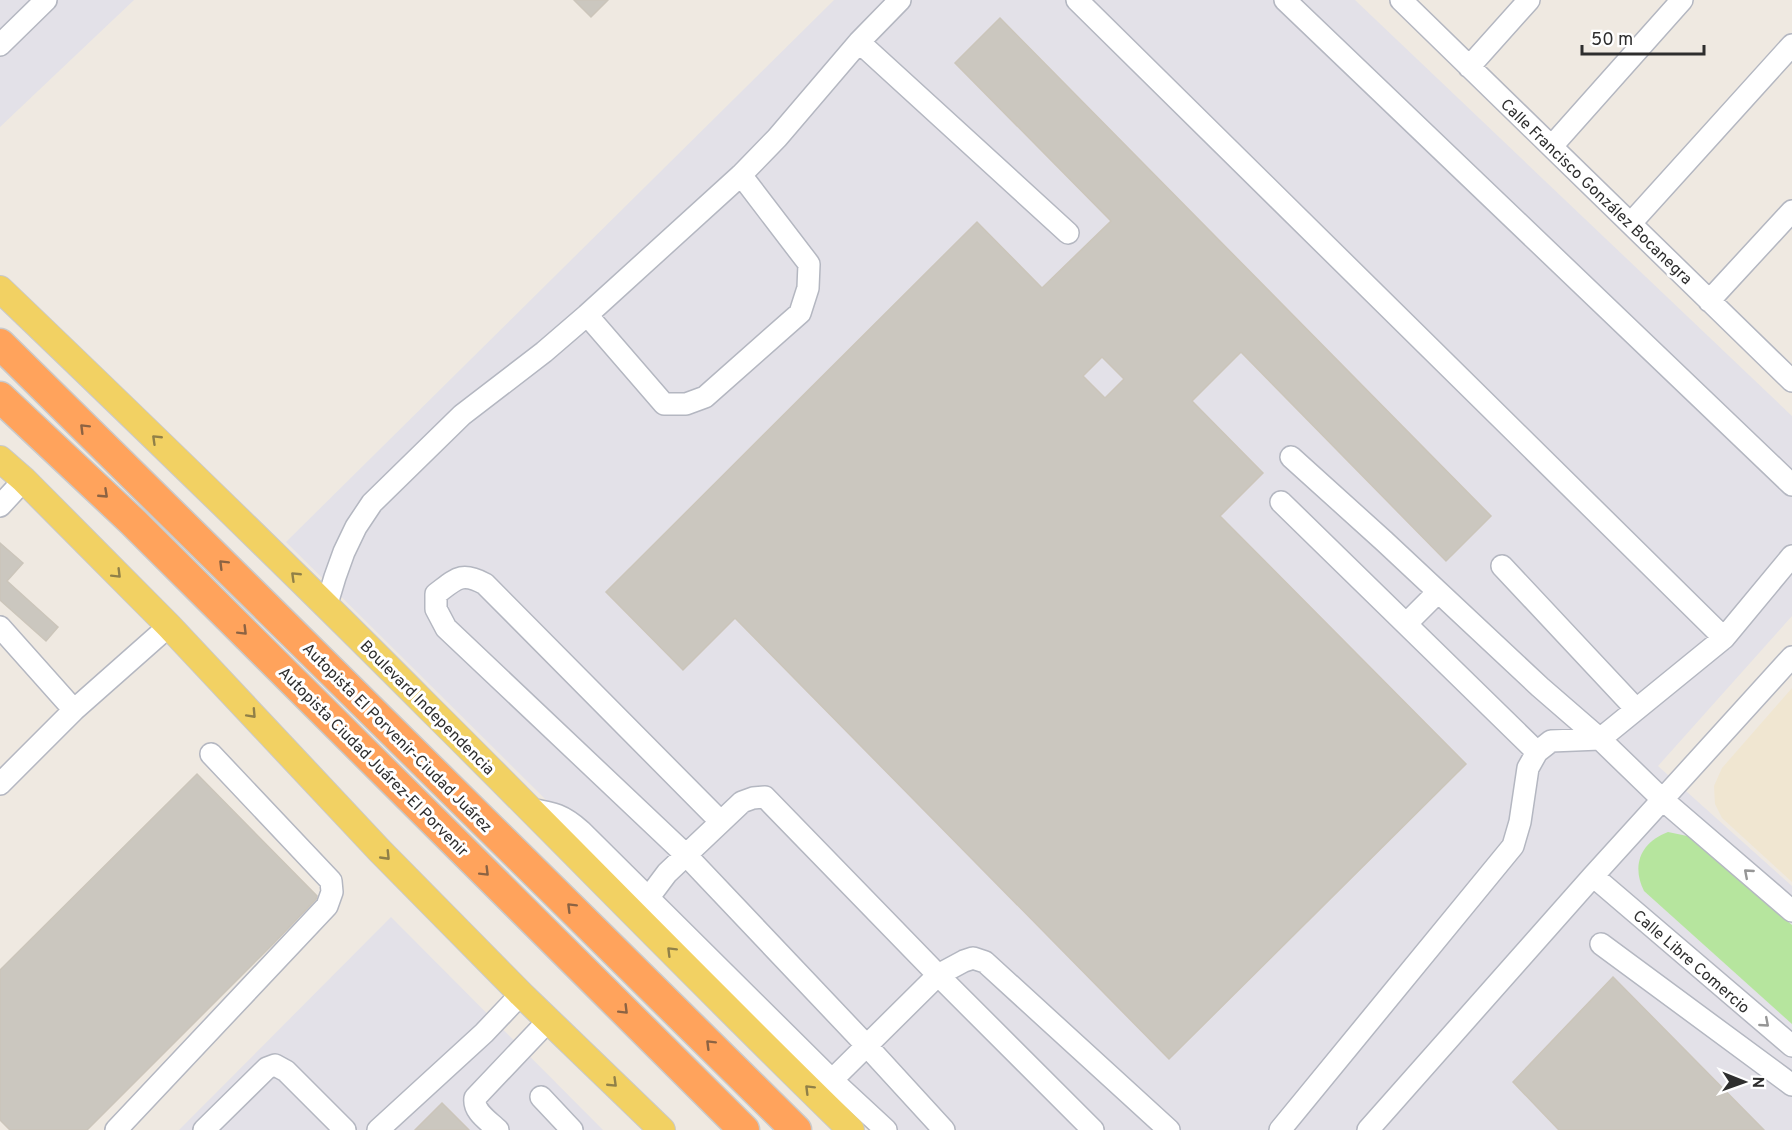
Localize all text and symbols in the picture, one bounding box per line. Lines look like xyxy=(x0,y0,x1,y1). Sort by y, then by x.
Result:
scale bar xyxy=(1582,18,1704,56)
text: 50 m xyxy=(1591,29,1633,52)
street label: Calle Francisco González Bocanegra xyxy=(1495,95,1696,290)
one-way arrow xyxy=(80,424,91,435)
one-way arrow xyxy=(153,436,164,447)
one-way arrow xyxy=(97,487,108,498)
one-way arrow xyxy=(219,561,230,572)
one-way arrow xyxy=(109,566,120,577)
one-way arrow xyxy=(292,573,303,584)
one-way arrow xyxy=(236,624,247,634)
street label: Boulevard Independencia xyxy=(355,637,498,780)
street label: Autopista El Porvenir-Ciudad Juárez xyxy=(297,639,496,838)
street label: Autopista Ciudad Juárez-El Porvenir xyxy=(273,663,472,862)
one-way arrow xyxy=(245,708,256,718)
one-way arrow xyxy=(378,849,389,860)
one-way arrow xyxy=(479,865,489,876)
one-way arrow xyxy=(1744,869,1755,880)
one-way arrow xyxy=(568,904,579,915)
street label: Calle Libre Comercio xyxy=(1628,906,1753,1019)
one-way arrow xyxy=(668,948,679,959)
one-way arrow xyxy=(616,1002,627,1013)
one-way arrow xyxy=(1758,1016,1769,1027)
one-way arrow xyxy=(707,1041,718,1052)
north arrow xyxy=(1714,1052,1774,1112)
one-way arrow xyxy=(606,1075,617,1086)
text: N xyxy=(1747,1076,1767,1088)
one-way arrow xyxy=(806,1086,817,1097)

